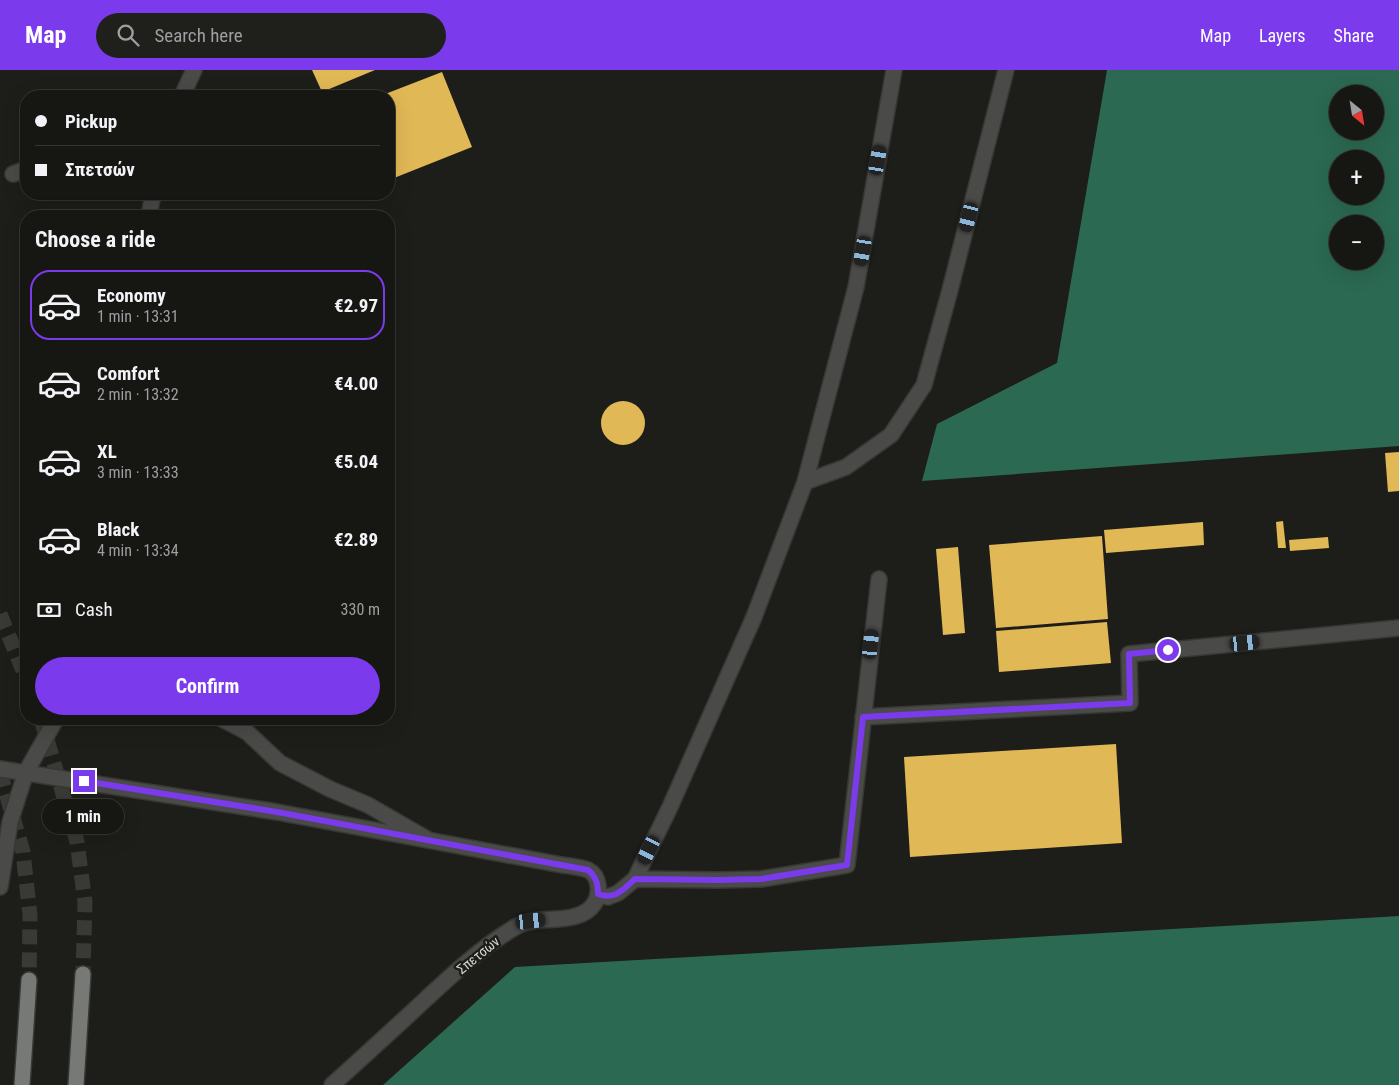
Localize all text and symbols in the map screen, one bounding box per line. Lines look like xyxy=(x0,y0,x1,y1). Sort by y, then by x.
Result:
search box xyxy=(96,13,446,58)
text: Map xyxy=(25,21,66,49)
icon: search xyxy=(114,21,142,49)
text: Search here xyxy=(154,24,243,47)
text: Map xyxy=(1200,25,1231,46)
text: Layers xyxy=(1259,25,1306,46)
text: Share xyxy=(1334,25,1374,46)
north arrow xyxy=(1329,85,1384,140)
map controls xyxy=(1329,85,1384,270)
text: Pickup xyxy=(65,110,117,133)
car xyxy=(868,144,887,176)
button: + xyxy=(1329,150,1384,205)
text: Σπετσών xyxy=(65,158,135,181)
car xyxy=(958,201,979,233)
button: − xyxy=(1329,215,1384,270)
text: Choose a ride xyxy=(35,227,156,252)
car xyxy=(853,235,872,267)
icon: car xyxy=(37,283,82,328)
text: Economy xyxy=(97,284,166,307)
text: €2.97 xyxy=(334,294,378,317)
text: 1 min · 13:31 xyxy=(97,307,179,326)
icon: car xyxy=(37,361,82,406)
text: Comfort xyxy=(97,362,160,385)
text: €4.00 xyxy=(334,372,378,395)
text: 2 min · 13:32 xyxy=(97,385,179,404)
icon: car xyxy=(37,439,82,484)
text: XL xyxy=(97,440,117,463)
text: €5.04 xyxy=(334,450,378,473)
text: 3 min · 13:33 xyxy=(97,463,179,482)
icon: car xyxy=(37,517,82,562)
text: Black xyxy=(97,518,139,541)
text: €2.89 xyxy=(334,528,378,551)
text: 4 min · 13:34 xyxy=(97,541,179,560)
icon: cash xyxy=(35,596,63,624)
text: Cash xyxy=(75,598,113,621)
text: 330 m xyxy=(341,600,380,619)
car xyxy=(861,628,880,660)
car xyxy=(1229,634,1260,652)
route start xyxy=(1157,639,1179,661)
button: Confirm xyxy=(35,657,380,715)
route end xyxy=(73,770,95,792)
callout: 1 min xyxy=(43,798,125,834)
text: 1 min xyxy=(65,807,101,826)
car xyxy=(635,833,662,867)
car xyxy=(515,912,546,930)
street label: Σπετσών xyxy=(453,933,503,977)

